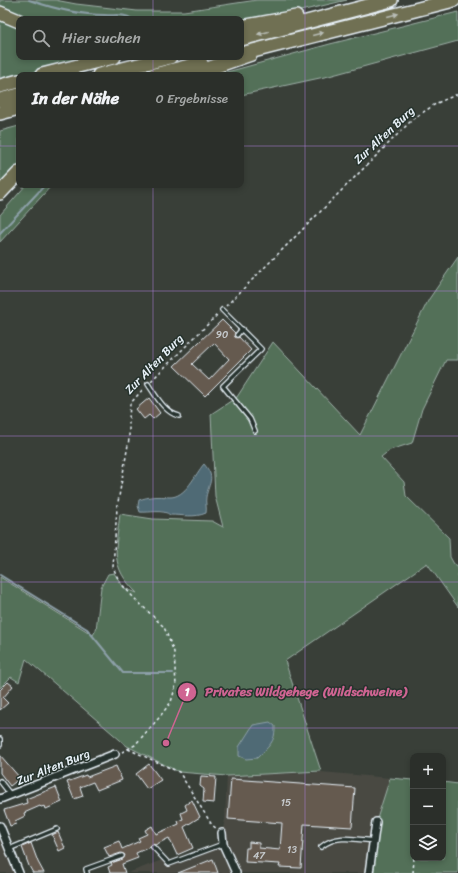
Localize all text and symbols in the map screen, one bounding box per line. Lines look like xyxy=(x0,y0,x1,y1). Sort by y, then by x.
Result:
one-way arrow xyxy=(386,12,399,18)
search box xyxy=(16,16,244,60)
text: Hier suchen xyxy=(62,25,141,51)
icon: search xyxy=(30,27,52,49)
one-way arrow xyxy=(257,31,270,37)
one-way arrow xyxy=(312,31,324,37)
text: In der Nähe xyxy=(32,83,119,113)
text: 0 Ergebnisse xyxy=(155,87,228,110)
street label: Zur Alten Burg xyxy=(348,100,420,170)
house number: 90 xyxy=(216,326,228,344)
street label: Zur Alten Burg xyxy=(119,328,189,400)
callout: Privates Wildgehege (Wildschweine) xyxy=(177,679,415,704)
text: Privates Wildgehege (Wildschweine) xyxy=(205,680,408,703)
text: 1 xyxy=(184,681,190,703)
street label: Zur Alten Burg xyxy=(13,742,93,792)
map controls xyxy=(410,753,446,861)
button: + xyxy=(410,753,446,789)
button: − xyxy=(410,789,446,825)
house number: 15 xyxy=(281,794,291,812)
button: layers xyxy=(410,825,446,861)
house number: 13 xyxy=(287,841,297,859)
house number: 47 xyxy=(253,847,266,865)

